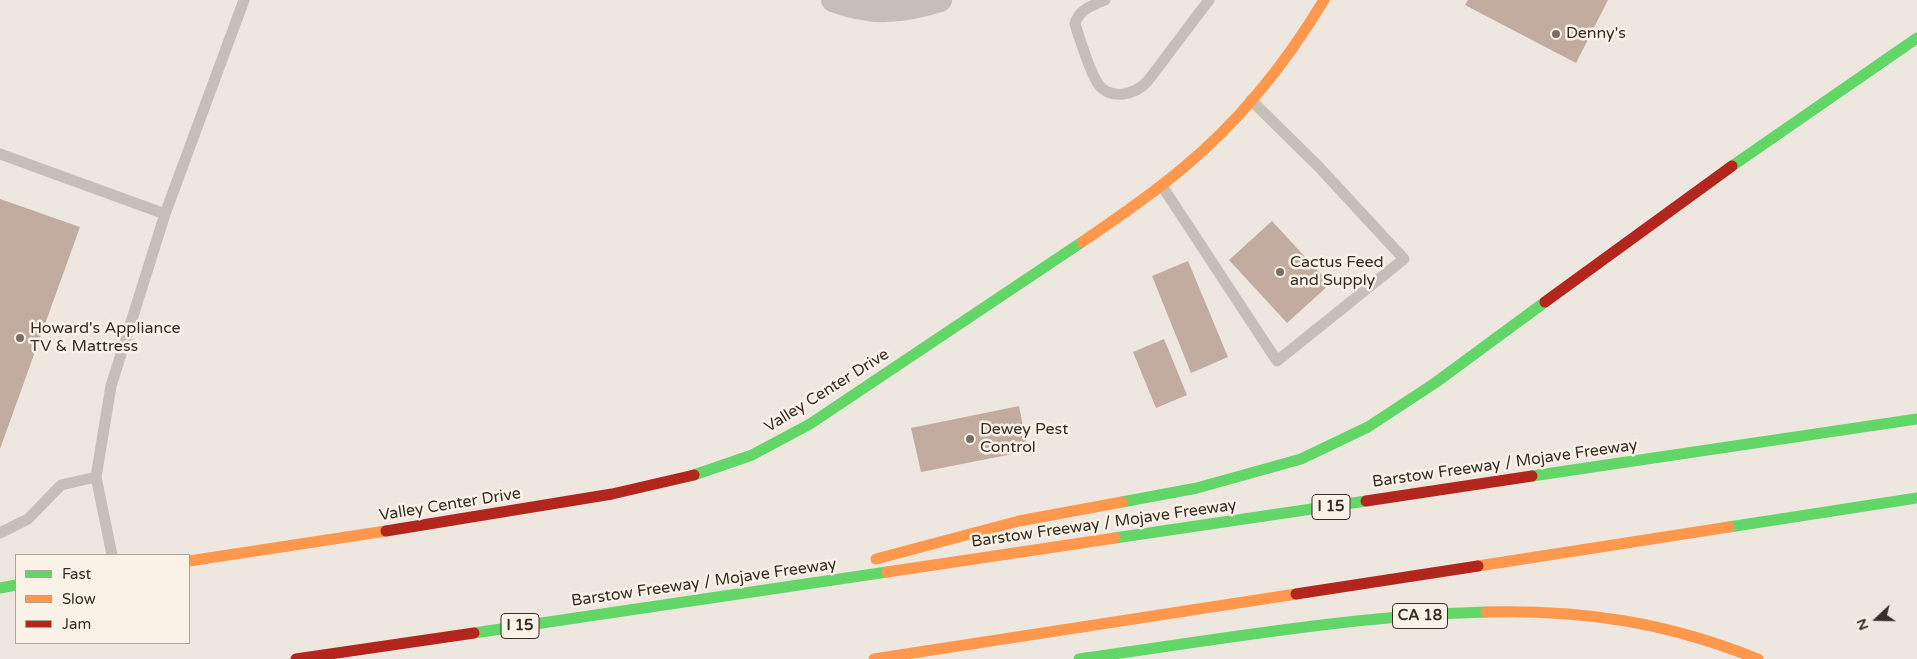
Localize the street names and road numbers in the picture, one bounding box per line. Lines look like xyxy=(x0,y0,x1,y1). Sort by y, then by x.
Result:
street label: Valley Center Drive xyxy=(761,345,893,437)
street label: Barstow Freeway / Mojave Freeway xyxy=(1371,436,1639,492)
street label: Valley Center Drive xyxy=(378,484,522,526)
road number: I 15 xyxy=(1312,494,1350,520)
street label: Barstow Freeway / Mojave Freeway xyxy=(970,496,1238,552)
street label: Barstow Freeway / Mojave Freeway xyxy=(570,555,838,611)
road number: CA 18 xyxy=(1392,604,1448,628)
road number: I 15 xyxy=(501,614,539,638)

